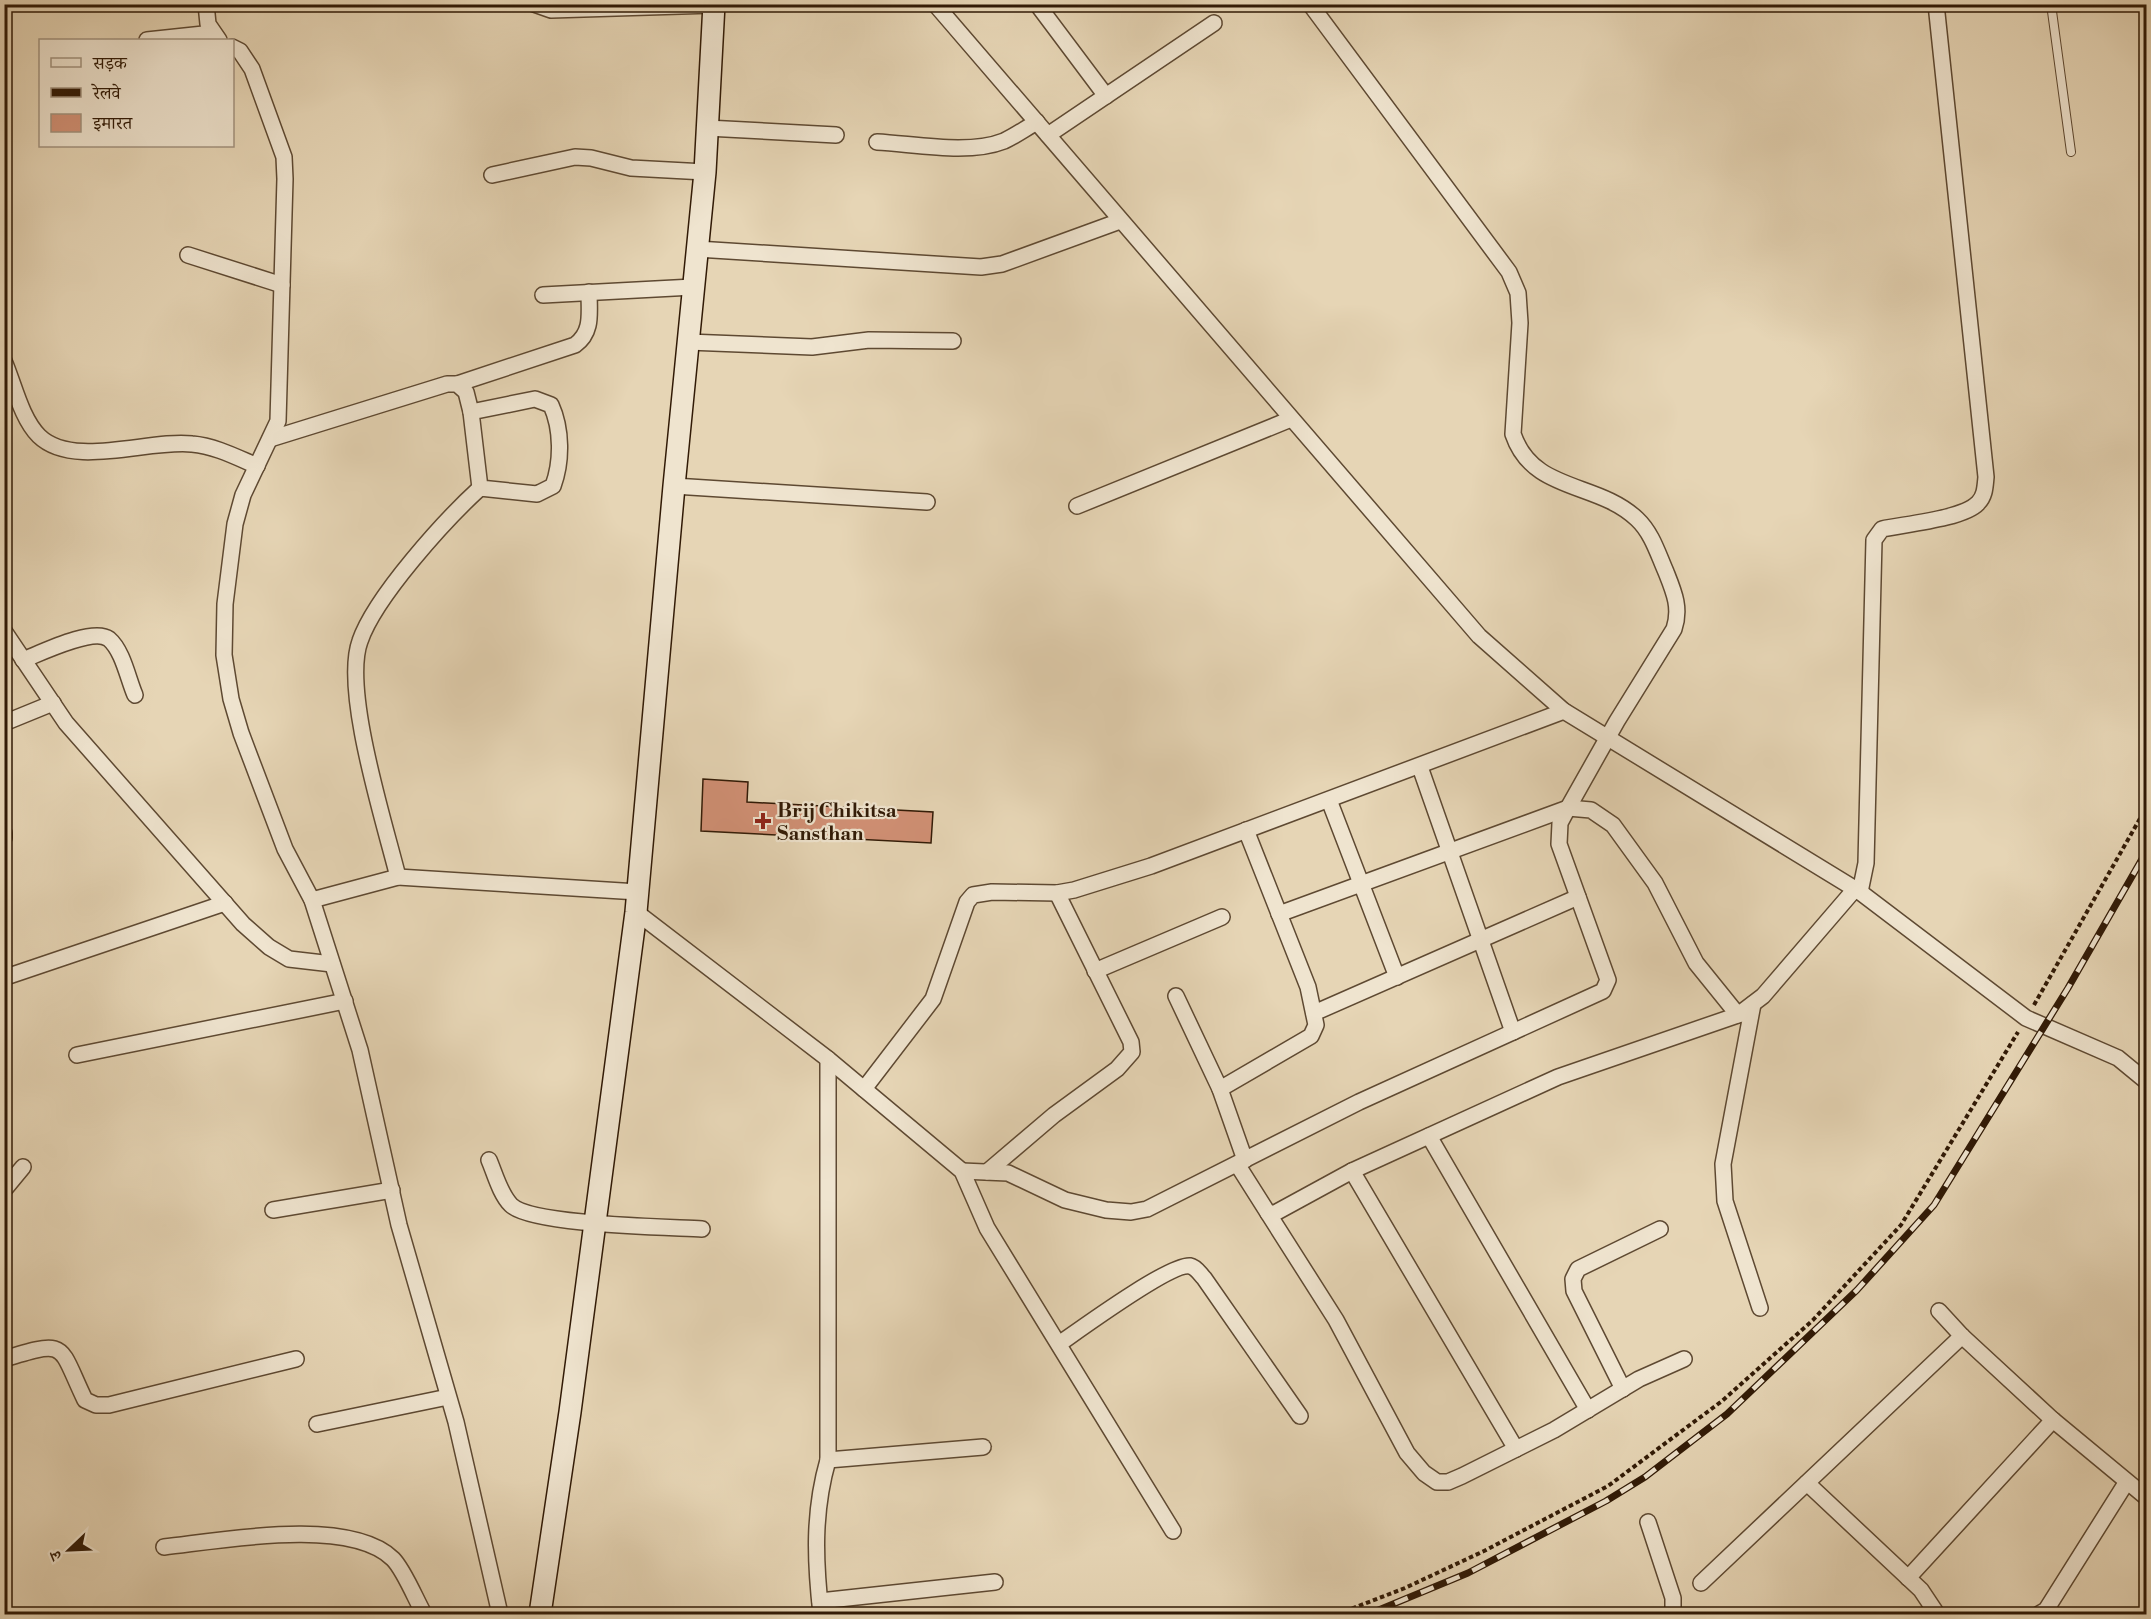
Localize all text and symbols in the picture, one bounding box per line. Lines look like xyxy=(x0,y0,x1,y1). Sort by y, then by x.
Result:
legend xyxy=(39,39,234,147)
text: सड़क xyxy=(92,52,128,75)
text: रेलवे xyxy=(91,82,122,105)
text: इमारत xyxy=(92,112,133,135)
place label: Brij Chikitsa Sansthan xyxy=(777,799,897,847)
marker: Brij Chikitsa Sansthan xyxy=(754,812,772,830)
north arrow xyxy=(39,1520,99,1580)
text: उ xyxy=(45,1546,67,1564)

